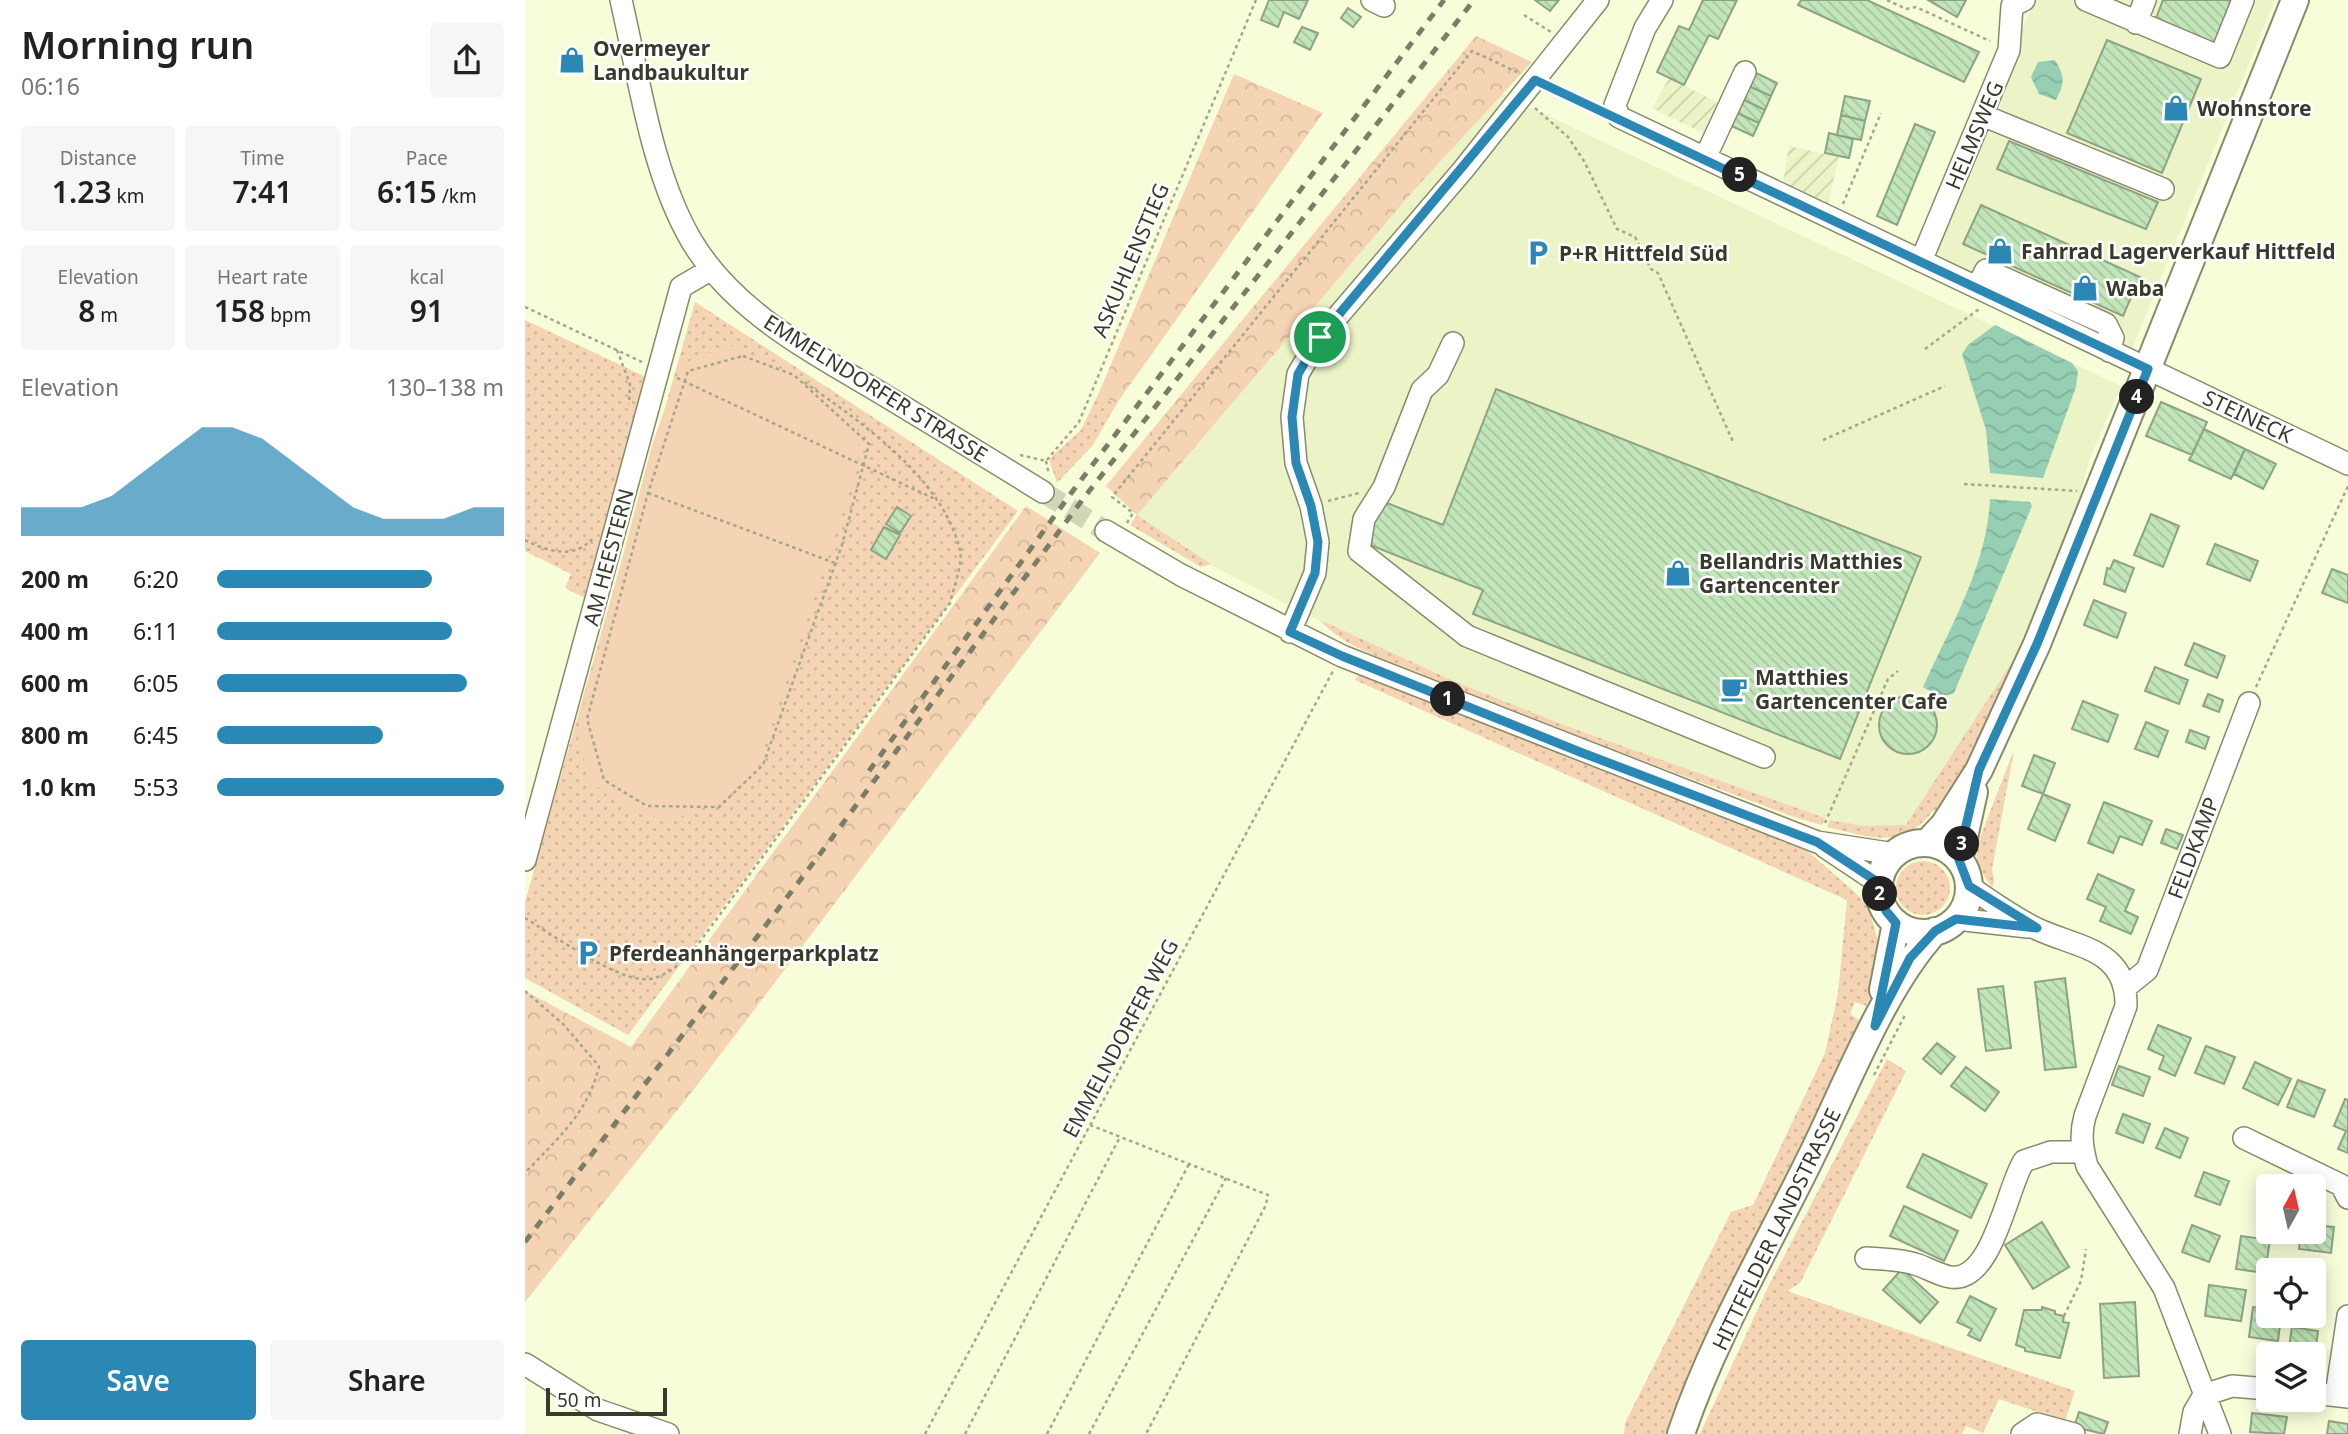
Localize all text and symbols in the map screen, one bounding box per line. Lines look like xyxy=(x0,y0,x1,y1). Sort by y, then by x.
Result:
text: Morning run xyxy=(21,18,254,70)
button: share xyxy=(430,23,504,97)
place label: Overmeyer Landbaukultur xyxy=(593,34,749,86)
shop icon: Overmeyer Landbaukultur xyxy=(557,45,587,75)
text: 06:16 xyxy=(21,70,80,102)
street label: HELMSWEG xyxy=(1939,76,2009,194)
shop icon: Wohnstore xyxy=(2161,93,2191,123)
place label: Wohnstore xyxy=(2197,94,2312,122)
text: Distance xyxy=(60,145,137,171)
text: Time xyxy=(241,145,284,171)
text: Pace xyxy=(406,145,448,171)
pin: 5 xyxy=(1723,158,1757,192)
text: 5 xyxy=(1734,161,1745,187)
text: 1.23 xyxy=(52,171,112,212)
text: 7:41 xyxy=(233,171,292,212)
text: 6:15 xyxy=(377,171,437,212)
street label: ASKUHLENSTIEG xyxy=(1085,179,1175,341)
text: km xyxy=(112,183,144,209)
text: /km xyxy=(437,183,477,209)
shop icon: Fahrrad Lagerverkauf Hittfeld xyxy=(1985,236,2015,266)
place label: Fahrrad Lagerverkauf Hittfeld xyxy=(2021,237,2335,265)
parking icon: P+R Hittfeld Süd xyxy=(1523,238,1553,268)
place label: P+R Hittfeld Süd xyxy=(1559,239,1728,267)
text: Elevation xyxy=(58,264,139,290)
text: Heart rate xyxy=(217,264,308,290)
text: kcal xyxy=(409,264,444,290)
shop icon: Waba xyxy=(2070,273,2100,303)
place label: Waba xyxy=(2106,274,2164,302)
text: 8 xyxy=(78,290,95,331)
text: 158 xyxy=(214,290,265,331)
text: 91 xyxy=(410,290,444,331)
text: m xyxy=(95,302,118,328)
text: bpm xyxy=(265,302,311,328)
pin xyxy=(1290,307,1350,367)
street label: EMMELNDORFER STRASSE xyxy=(759,308,993,468)
icon: arrive xyxy=(1301,318,1339,356)
text: Elevation xyxy=(21,371,119,403)
text: 130–138 m xyxy=(386,371,504,403)
pin: 4 xyxy=(2119,380,2155,414)
text: 4 xyxy=(2131,383,2142,409)
street label: STEINECK xyxy=(2199,383,2297,449)
street label: AM HEESTERN xyxy=(576,485,640,629)
place label: Bellandris Matthies Gartencenter xyxy=(1699,547,1903,599)
shop icon: Bellandris Matthies Gartencenter xyxy=(1663,558,1693,588)
text: 200 m xyxy=(21,563,89,595)
text: 6:20 xyxy=(133,563,179,595)
text: 400 m xyxy=(21,615,89,647)
text: 6:11 xyxy=(133,615,179,647)
place label: Matthies Gartencenter Cafe xyxy=(1755,663,1948,715)
text: 600 m xyxy=(21,667,89,699)
text: 6:05 xyxy=(133,667,179,699)
cafe icon: Matthies Gartencenter Cafe xyxy=(1719,674,1749,704)
pin: 1 xyxy=(1431,682,1465,716)
text: 1 xyxy=(1442,685,1453,711)
text: 800 m xyxy=(21,719,89,751)
text: 6:45 xyxy=(133,719,179,751)
text: 1.0 km xyxy=(21,771,96,803)
text: 5:53 xyxy=(133,771,179,803)
street label: FELDKAMP xyxy=(2161,793,2225,903)
pin: 3 xyxy=(1945,826,1979,862)
text: 3 xyxy=(1956,830,1967,856)
pin: 2 xyxy=(1863,876,1897,912)
text: 2 xyxy=(1874,880,1885,906)
street label: EMMELNDORFER WEG xyxy=(1056,934,1184,1142)
parking icon: Pferdeanhängerparkplatz xyxy=(573,938,603,968)
place label: Pferdeanhängerparkplatz xyxy=(609,939,879,967)
street label: HITTFELDER LANDSTRASSE xyxy=(1705,1103,1847,1355)
north arrow xyxy=(2256,1174,2326,1244)
map controls xyxy=(2256,1174,2326,1412)
button: locate xyxy=(2256,1258,2326,1328)
button: Save xyxy=(21,1340,256,1420)
button: Share xyxy=(270,1340,504,1420)
button: layers xyxy=(2256,1342,2326,1412)
scale bar xyxy=(546,1385,667,1417)
text: 50 m xyxy=(557,1387,601,1413)

